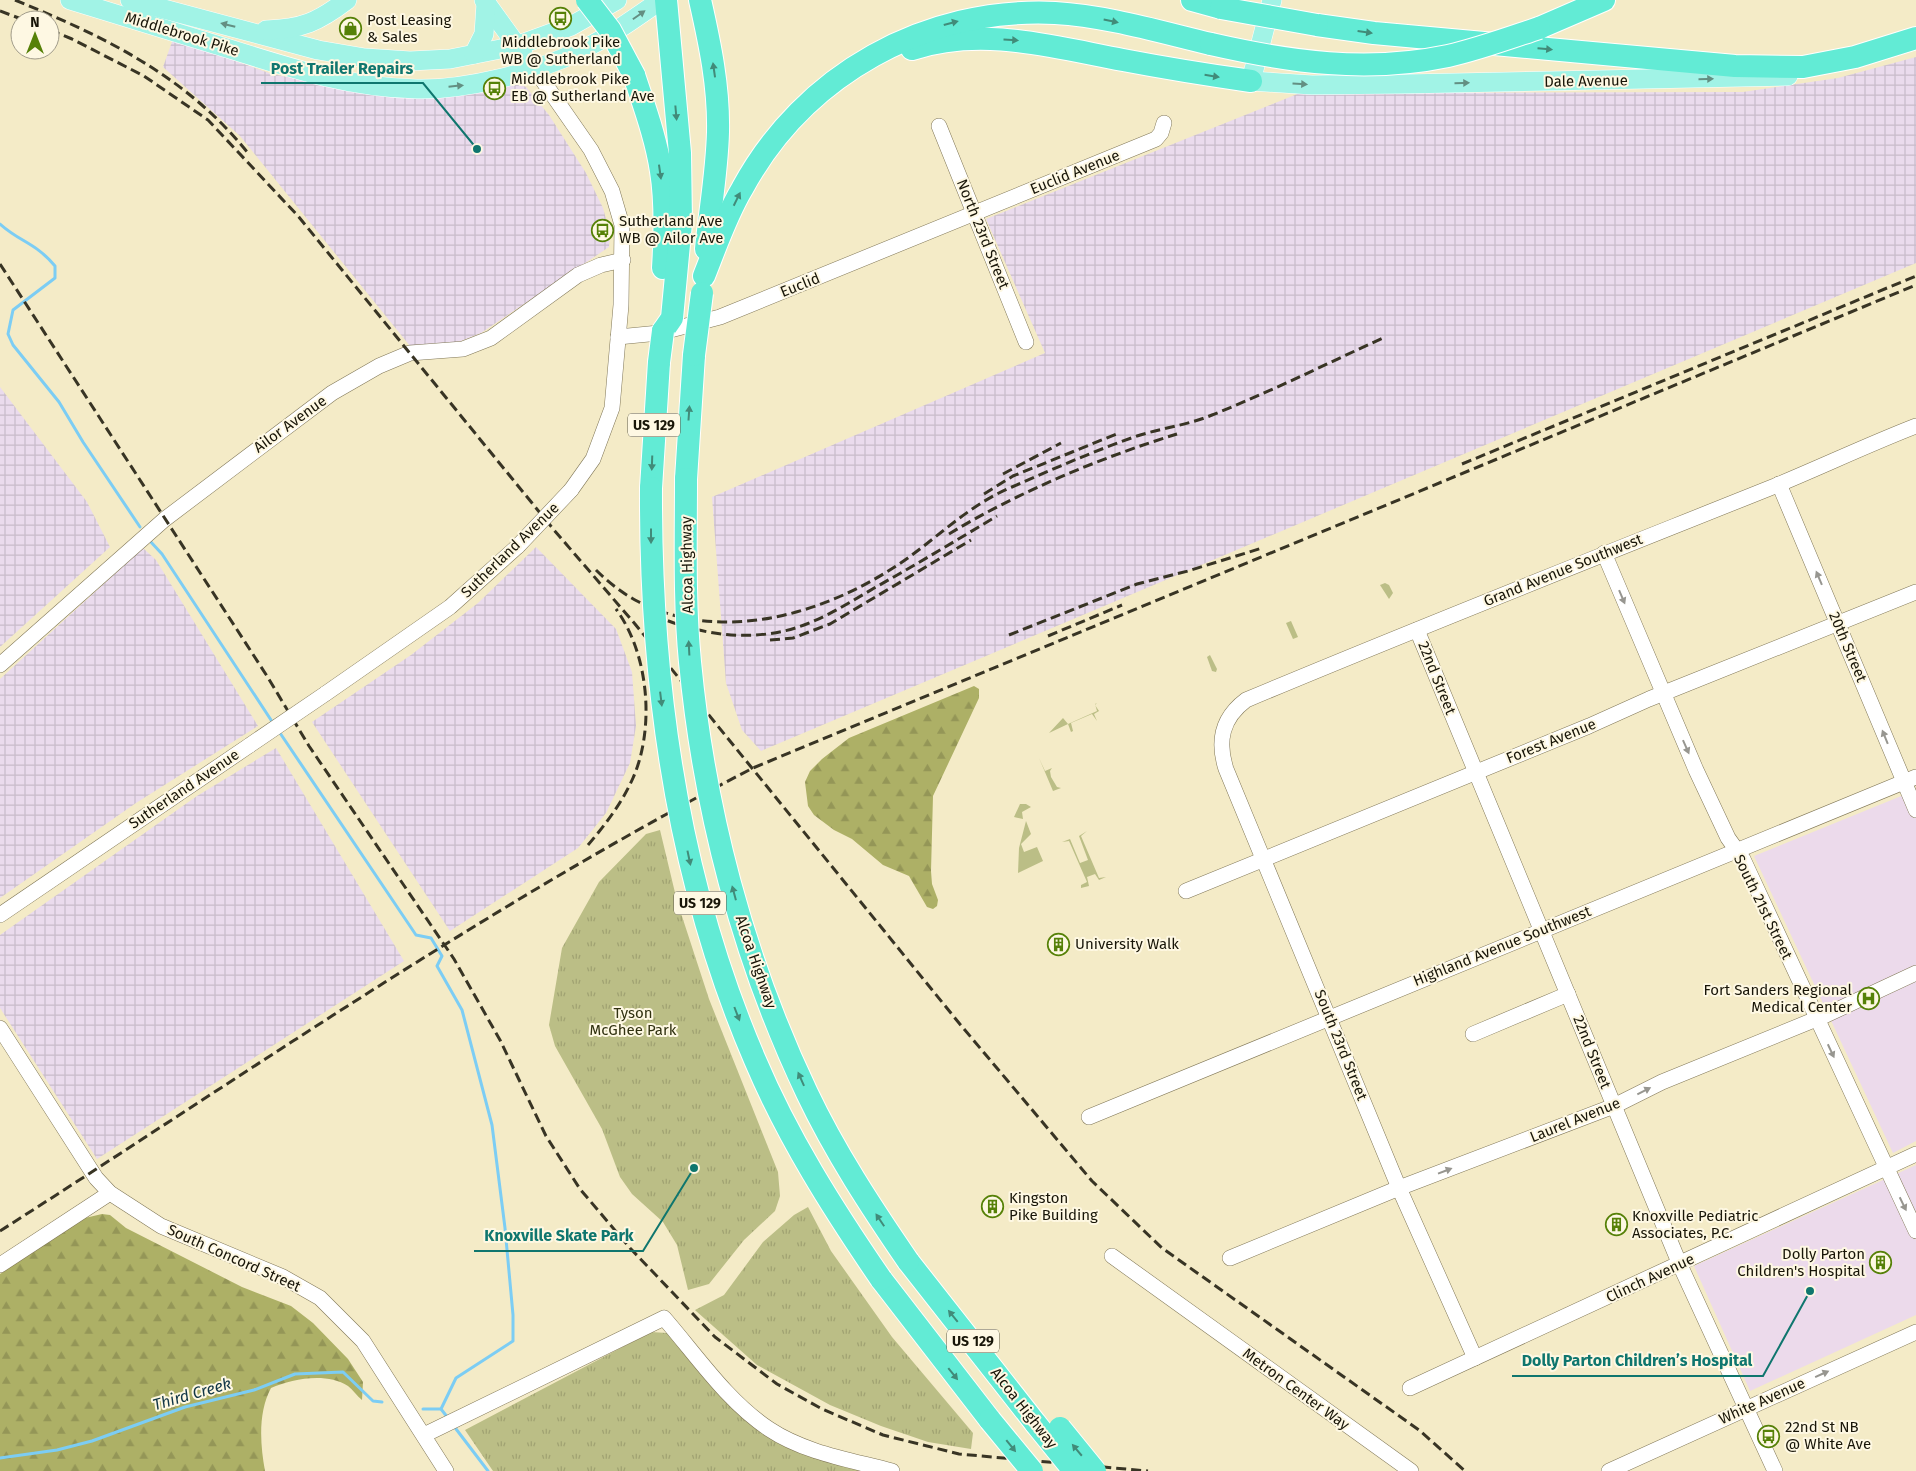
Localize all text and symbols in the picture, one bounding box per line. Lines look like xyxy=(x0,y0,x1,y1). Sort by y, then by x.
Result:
bus stop icon: Middlebrook Pike WB @ Sutherland xyxy=(549,7,573,31)
street label: Middlebrook Pike xyxy=(123,8,241,60)
north arrow xyxy=(10,10,60,60)
one-way arrow xyxy=(633,10,646,20)
place label: Post Leasing & Sales xyxy=(367,11,452,46)
text: N xyxy=(30,14,40,31)
shop icon: Post Leasing & Sales xyxy=(339,17,363,41)
one-way arrow xyxy=(1104,18,1120,26)
one-way arrow xyxy=(943,19,958,27)
one-way arrow xyxy=(221,21,236,29)
one-way arrow xyxy=(1358,28,1374,36)
place label: Middlebrook Pike WB @ Sutherland xyxy=(501,33,621,68)
one-way arrow xyxy=(1003,36,1019,44)
one-way arrow xyxy=(1537,45,1553,53)
callout: Post Trailer Repairs xyxy=(261,52,423,83)
text: Post Trailer Repairs xyxy=(271,59,413,78)
one-way arrow xyxy=(710,62,718,78)
place label: Middlebrook Pike EB @ Sutherland Ave xyxy=(511,70,655,105)
street label: Dale Avenue xyxy=(1544,71,1628,91)
one-way arrow xyxy=(1204,72,1220,80)
one-way arrow xyxy=(1699,75,1715,83)
bus stop icon: Middlebrook Pike EB @ Sutherland Ave xyxy=(483,76,507,100)
one-way arrow xyxy=(1454,79,1470,87)
one-way arrow xyxy=(1292,80,1308,88)
one-way arrow xyxy=(449,82,465,90)
one-way arrow xyxy=(673,105,681,121)
street label: Euclid Avenue xyxy=(1028,146,1122,198)
one-way arrow xyxy=(657,165,665,181)
street label: North 23rd Street xyxy=(953,176,1013,292)
one-way arrow xyxy=(733,191,741,206)
place label: Sutherland Ave WB @ Ailor Ave xyxy=(619,212,724,247)
bus stop icon: Sutherland Ave WB @ Ailor Ave xyxy=(591,218,615,242)
street label: Euclid xyxy=(777,269,823,301)
street label: Ailor Avenue xyxy=(250,392,330,456)
one-way arrow xyxy=(685,404,693,420)
road number: US 129 xyxy=(628,414,680,436)
one-way arrow xyxy=(648,456,656,472)
street label: Sutherland Avenue xyxy=(457,499,563,601)
street label: Alcoa Highway xyxy=(677,516,697,614)
one-way arrow xyxy=(647,529,655,545)
street label: Grand Avenue Southwest xyxy=(1481,530,1646,610)
one-way arrow xyxy=(1815,571,1823,585)
one-way arrow xyxy=(1619,590,1627,605)
street label: 20th Street xyxy=(1825,609,1871,685)
one-way arrow xyxy=(685,639,693,655)
street label: 22nd Street xyxy=(1414,639,1460,718)
one-way arrow xyxy=(657,691,665,707)
street label: Forest Avenue xyxy=(1503,715,1599,767)
one-way arrow xyxy=(1881,729,1889,744)
one-way arrow xyxy=(1682,740,1690,754)
street label: Sutherland Avenue xyxy=(125,745,243,833)
one-way arrow xyxy=(685,851,693,866)
street label: South 21st Street xyxy=(1730,852,1796,963)
one-way arrow xyxy=(730,886,738,901)
road number: US 129 xyxy=(674,891,726,914)
street label: Highland Avenue Southwest xyxy=(1410,902,1594,990)
street label: Alcoa Highway xyxy=(732,913,781,1012)
building icon: University Walk xyxy=(1047,932,1071,956)
place label: University Walk xyxy=(1075,935,1179,953)
place label: Fort Sanders Regional Medical Center xyxy=(1703,981,1853,1016)
street label: South 23rd Street xyxy=(1311,987,1372,1103)
hospital icon: Fort Sanders Regional Medical Center xyxy=(1856,987,1880,1011)
park label: Tyson McGhee Park xyxy=(590,1004,677,1039)
one-way arrow xyxy=(734,1006,741,1021)
street label: 22nd Street xyxy=(1569,1013,1615,1092)
one-way arrow xyxy=(1827,1044,1835,1058)
one-way arrow xyxy=(796,1072,804,1086)
one-way arrow xyxy=(1637,1087,1651,1095)
street label: Laurel Avenue xyxy=(1527,1094,1623,1146)
one-way arrow xyxy=(1437,1167,1452,1174)
place label: Kingston Pike Building xyxy=(1009,1189,1098,1224)
building icon: Kingston Pike Building xyxy=(981,1195,1005,1219)
one-way arrow xyxy=(1899,1196,1907,1211)
place label: Knoxville Pediatric Associates, P.C. xyxy=(1632,1207,1758,1242)
building icon: Knoxville Pediatric Associates, P.C. xyxy=(1604,1213,1628,1237)
one-way arrow xyxy=(875,1214,885,1227)
street label: South Concord Street xyxy=(165,1220,304,1296)
callout: Knoxville Skate Park xyxy=(474,1220,643,1251)
text: Knoxville Skate Park xyxy=(484,1226,634,1245)
place label: Dolly Parton Children's Hospital xyxy=(1737,1245,1866,1280)
street label: Clinch Avenue xyxy=(1603,1250,1697,1306)
building icon: Dolly Parton Children's Hospital xyxy=(1869,1251,1893,1275)
one-way arrow xyxy=(947,1310,958,1323)
road number: US 129 xyxy=(947,1330,999,1352)
street label: Metron Center Way xyxy=(1239,1344,1353,1434)
callout: Dolly Parton Children’s Hospital xyxy=(1512,1345,1763,1376)
text: Dolly Parton Children’s Hospital xyxy=(1522,1351,1753,1370)
street label: Alcoa Highway xyxy=(987,1364,1061,1452)
one-way arrow xyxy=(948,1367,959,1380)
one-way arrow xyxy=(1815,1369,1829,1377)
water label: Third Creek xyxy=(151,1374,234,1414)
street label: White Avenue xyxy=(1716,1374,1808,1428)
place label: 22nd St NB @ White Ave xyxy=(1785,1418,1871,1453)
bus stop icon: 22nd St NB @ White Ave xyxy=(1757,1424,1781,1448)
one-way arrow xyxy=(1006,1439,1016,1452)
one-way arrow xyxy=(1072,1443,1083,1456)

